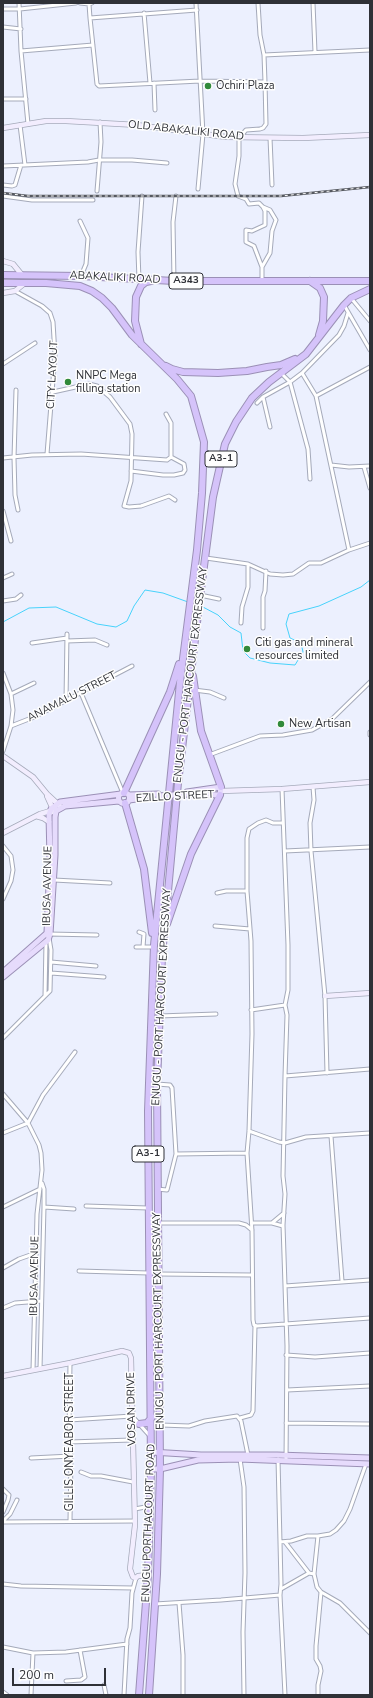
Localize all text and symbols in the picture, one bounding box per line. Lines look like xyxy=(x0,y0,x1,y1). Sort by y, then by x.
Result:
place label: Ochiri Plaza xyxy=(216,79,275,93)
marker: Ochiri Plaza xyxy=(203,81,213,91)
street label: OLD ABAKALIKI ROAD xyxy=(127,118,245,144)
street label: ABAKALIKI ROAD xyxy=(69,269,161,287)
road number: A343 xyxy=(169,273,203,289)
street label: CITY LAYOUT xyxy=(45,340,61,410)
place label: NNPC Mega filling station xyxy=(76,369,140,395)
marker: NNPC Mega filling station xyxy=(63,377,73,387)
road number: A3-1 xyxy=(205,451,237,467)
street label: ENUGU - PORT HARCOURT EXPRESSWAY xyxy=(171,566,211,784)
place label: Citi gas and mineral resources limited xyxy=(255,636,353,662)
marker: Citi gas and mineral resources limited xyxy=(242,644,252,654)
street label: ANAMALU STREET xyxy=(25,669,119,725)
place label: New Artisan xyxy=(289,717,351,731)
marker: New Artisan xyxy=(276,719,286,729)
street label: EZILLO STREET xyxy=(136,788,214,806)
street label: IBUSA AVENUE xyxy=(41,846,55,926)
street label: ENUGU - PORT HARCOURT EXPRESSWAY xyxy=(150,888,174,1106)
road number: A3-1 xyxy=(132,1146,164,1162)
street label: ENUGU - PORT HARCOURT EXPRESSWAY xyxy=(151,1212,167,1430)
street label: IBUSA AVENUE xyxy=(28,1236,42,1316)
street label: VOSAN DRIVE xyxy=(125,1372,139,1446)
street label: GILLIS ONYEABOR STREET xyxy=(63,1373,77,1511)
street label: ENUGU PORTHACOURT ROAD xyxy=(140,1443,158,1603)
scale bar xyxy=(14,1660,108,1686)
text: 200 m xyxy=(19,1667,54,1683)

